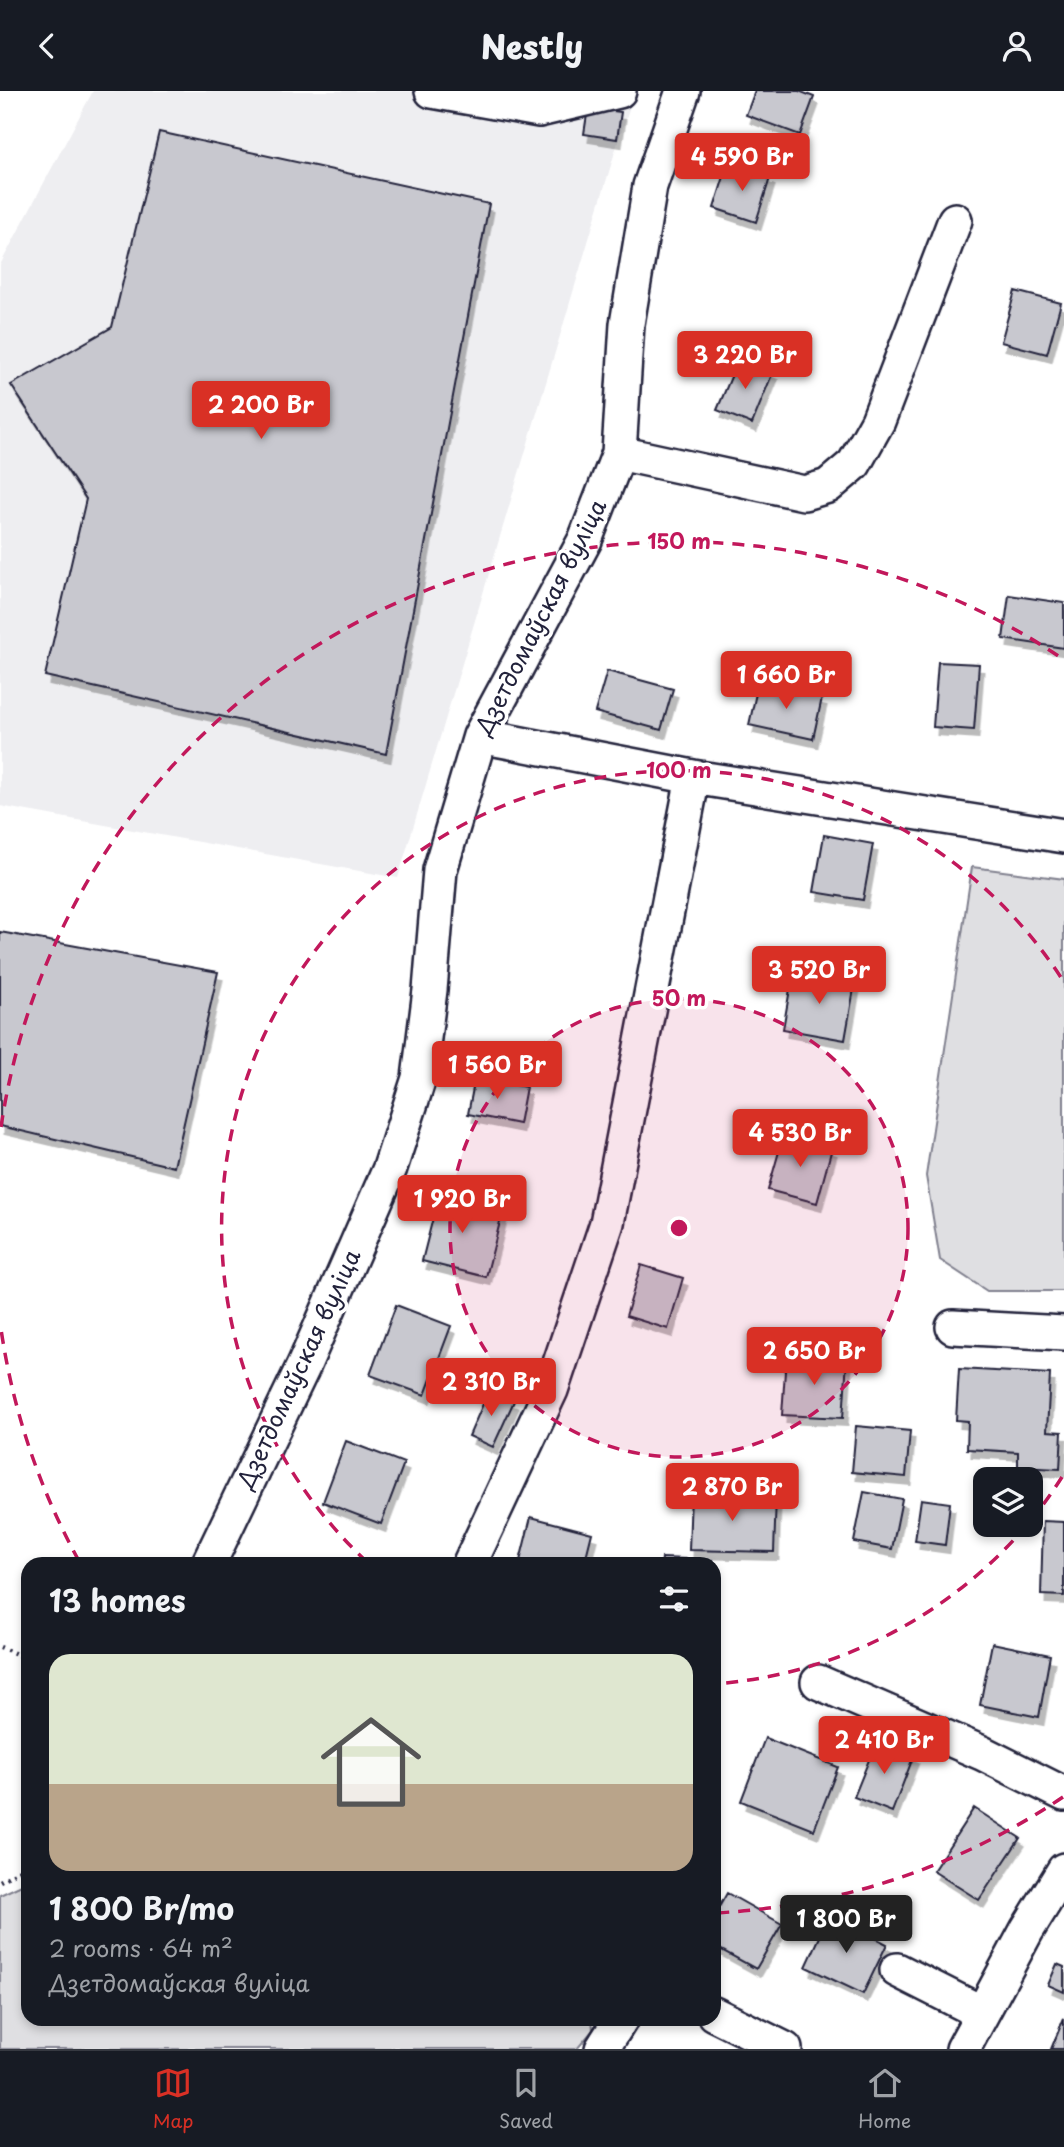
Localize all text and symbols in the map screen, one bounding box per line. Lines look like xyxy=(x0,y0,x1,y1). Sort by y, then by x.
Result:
text: Nestly xyxy=(481,22,583,70)
icon: back xyxy=(28,27,66,65)
icon: person xyxy=(998,27,1036,65)
pin: 4 590 Br xyxy=(670,133,814,193)
text: 4 590 Br xyxy=(691,138,793,173)
pin: 3 220 Br xyxy=(673,331,817,391)
text: 3 220 Br xyxy=(693,336,797,371)
pin: 2 200 Br xyxy=(189,381,333,441)
text: 2 200 Br xyxy=(208,386,314,421)
street label: Дзетдомаўская вуліца xyxy=(464,492,614,741)
text: 150 m xyxy=(647,524,711,556)
pin: 1 660 Br xyxy=(714,651,858,711)
text: 1 660 Br xyxy=(737,656,835,691)
text: 100 m xyxy=(646,753,712,785)
pin: 3 520 Br xyxy=(747,947,891,1006)
text: 3 520 Br xyxy=(768,951,870,986)
text: 50 m xyxy=(652,981,706,1013)
pin: 1 560 Br xyxy=(425,1041,569,1101)
text: 1 560 Br xyxy=(448,1046,546,1081)
pin: 4 530 Br xyxy=(728,1109,872,1169)
text: 4 530 Br xyxy=(749,1114,851,1149)
pin: 1 920 Br xyxy=(390,1175,534,1235)
text: 1 920 Br xyxy=(414,1180,510,1215)
centre of rings xyxy=(667,1216,691,1240)
street label: Дзетдомаўская вуліца xyxy=(226,1243,369,1495)
pin: 2 650 Br xyxy=(742,1327,886,1387)
text: 2 650 Br xyxy=(763,1332,865,1367)
pin: 2 310 Br xyxy=(419,1359,563,1418)
text: 2 310 Br xyxy=(442,1363,540,1398)
pin: 2 870 Br xyxy=(660,1463,804,1523)
map controls xyxy=(973,1467,1043,1537)
button: layers xyxy=(973,1467,1043,1537)
text: 2 870 Br xyxy=(682,1468,782,1503)
text: 13 homes xyxy=(49,1577,186,1622)
icon: filters xyxy=(655,1580,693,1618)
icon: home xyxy=(308,1699,434,1825)
pin: 2 410 Br xyxy=(812,1717,956,1776)
text: 2 410 Br xyxy=(835,1721,933,1756)
text: 1 800 Br/mo xyxy=(49,1885,234,1930)
pin: 1 800 Br xyxy=(774,1895,918,1955)
text: 1 800 Br xyxy=(796,1900,896,1935)
text: 2 rooms · 64 m² xyxy=(49,1930,233,1965)
text: Дзетдомаўская вуліца xyxy=(49,1965,310,2000)
tab: Map xyxy=(153,2064,193,2134)
tab: Saved xyxy=(499,2064,553,2134)
tab: Home xyxy=(858,2064,911,2134)

